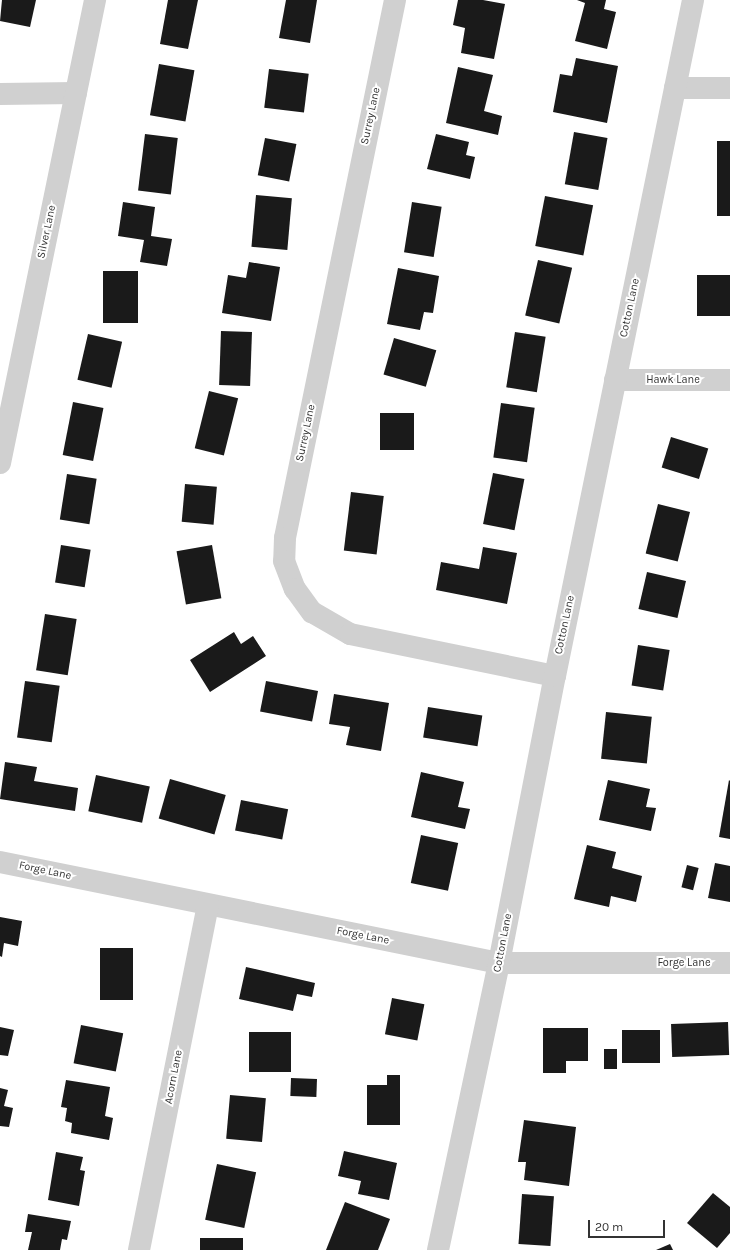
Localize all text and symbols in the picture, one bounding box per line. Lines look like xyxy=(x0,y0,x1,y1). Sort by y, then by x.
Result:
street label: Surrey Lane xyxy=(359,86,383,146)
street label: Silver Lane xyxy=(35,204,59,260)
street label: Cotton Lane xyxy=(617,277,643,339)
street label: Hawk Lane xyxy=(646,373,700,387)
street label: Surrey Lane xyxy=(294,403,318,463)
street label: Cotton Lane xyxy=(552,594,578,656)
street label: Forge Lane xyxy=(18,859,72,883)
street label: Cotton Lane xyxy=(491,912,515,974)
street label: Forge Lane xyxy=(336,924,390,948)
street label: Forge Lane xyxy=(657,956,711,970)
street label: Acorn Lane xyxy=(162,1049,186,1105)
scale bar xyxy=(590,1212,667,1238)
text: 20 m xyxy=(595,1220,623,1234)

